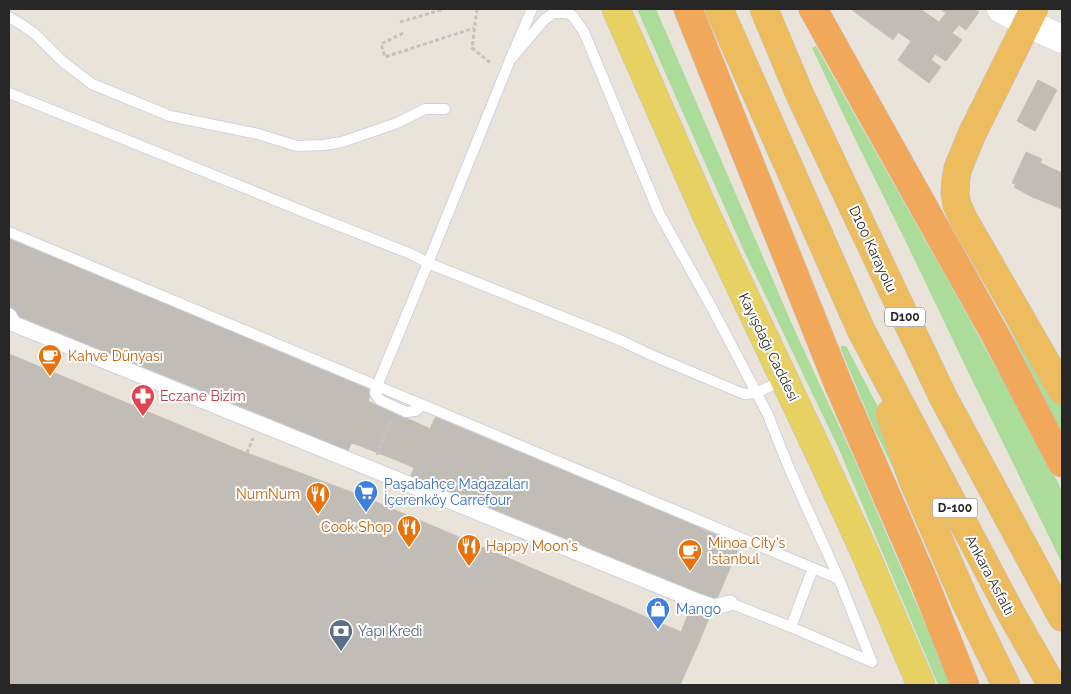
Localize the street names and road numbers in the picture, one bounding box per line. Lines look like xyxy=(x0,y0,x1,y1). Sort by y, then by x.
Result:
street label: D100 Karayolu xyxy=(846,203,900,295)
street label: Kayışdağı Caddesi xyxy=(736,290,802,404)
road number: D100 xyxy=(885,308,925,326)
road number: D-100 xyxy=(932,498,978,518)
street label: Ankara Asfaltı xyxy=(962,532,1018,618)

